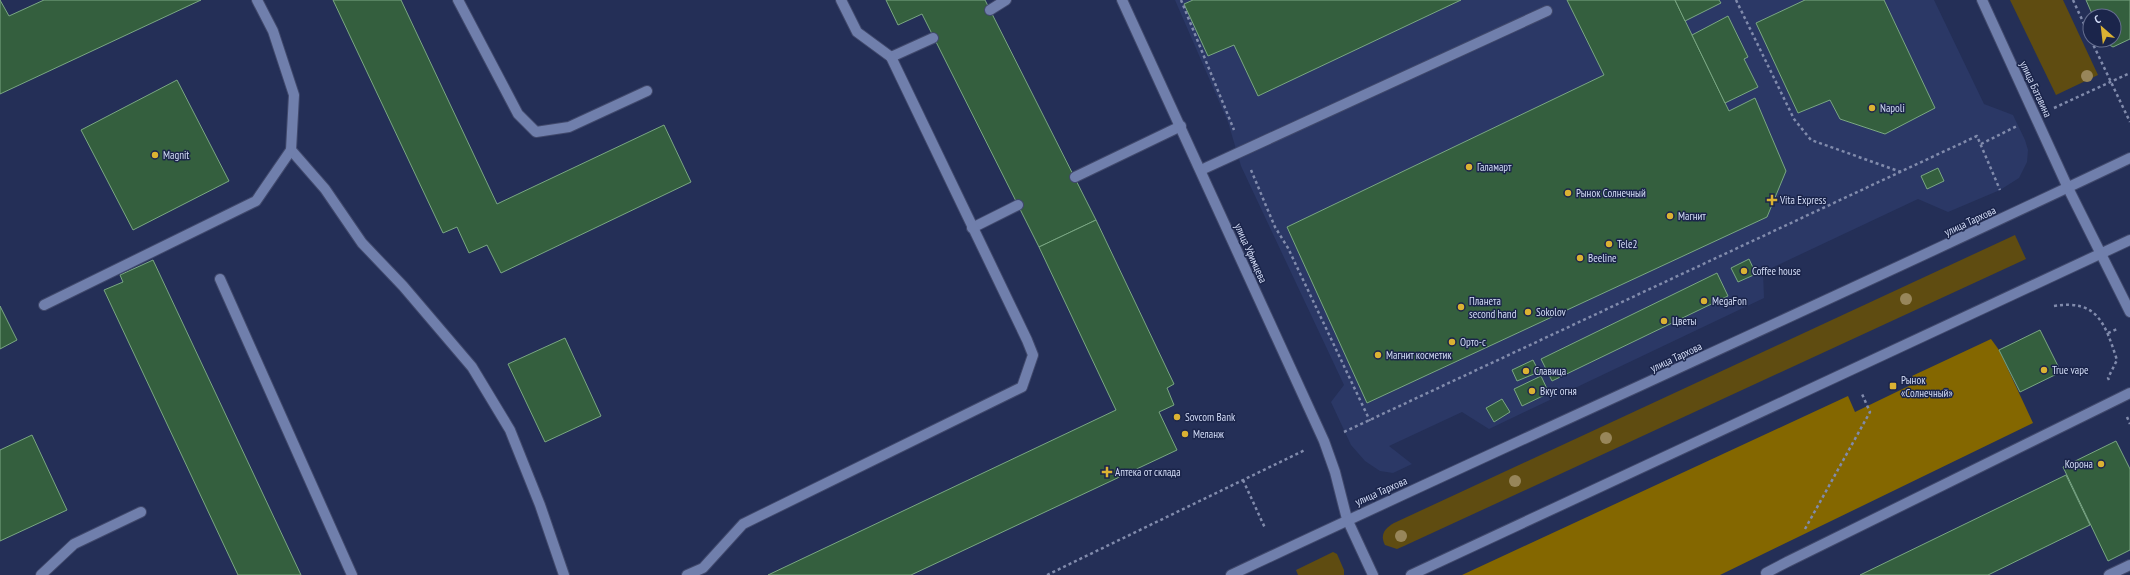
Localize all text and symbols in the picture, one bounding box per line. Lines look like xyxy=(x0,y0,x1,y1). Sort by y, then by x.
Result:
north arrow xyxy=(2082,8,2122,48)
text: С xyxy=(2092,12,2103,27)
street label: улица Батавина xyxy=(2017,59,2055,119)
place label: Napoli xyxy=(1880,101,1905,115)
marker: Napoli xyxy=(1867,103,1877,113)
place label: Magnit xyxy=(163,148,189,162)
marker: Magnit xyxy=(150,150,160,160)
place label: Галамарт xyxy=(1477,160,1512,174)
marker: Галамарт xyxy=(1464,162,1474,172)
place label: Рынок Солнечный xyxy=(1576,186,1646,200)
marker: Рынок Солнечный xyxy=(1563,188,1573,198)
place label: Vita Express xyxy=(1779,193,1827,207)
marker: Vita Express xyxy=(1767,195,1777,205)
street label: улица Тархова xyxy=(1942,203,1998,239)
place label: Магнит xyxy=(1678,209,1706,223)
marker: Магнит xyxy=(1665,211,1675,221)
street label: улица Уфимцева xyxy=(1232,221,1270,285)
place label: Tele2 xyxy=(1617,237,1637,251)
marker: Tele2 xyxy=(1604,239,1614,249)
place label: Beeline xyxy=(1588,251,1617,265)
marker: Beeline xyxy=(1575,253,1585,263)
place label: Coffee house xyxy=(1752,264,1801,278)
marker: Coffee house xyxy=(1739,266,1749,276)
place label: Планета second hand xyxy=(1469,294,1517,321)
place label: MegaFon xyxy=(1712,294,1747,308)
marker: MegaFon xyxy=(1699,296,1709,306)
marker: Планета second hand xyxy=(1456,302,1466,312)
place label: Sokolov xyxy=(1536,305,1567,319)
marker: Sokolov xyxy=(1523,307,1533,317)
place label: Цветы xyxy=(1672,314,1697,328)
marker: Цветы xyxy=(1659,316,1669,326)
place label: Орто-с xyxy=(1460,335,1486,349)
marker: Орто-с xyxy=(1447,337,1457,347)
street label: улица Тархова xyxy=(1648,339,1704,375)
place label: Магнит косметик xyxy=(1386,348,1452,362)
marker: Магнит косметик xyxy=(1373,350,1383,360)
place label: True vape xyxy=(2052,363,2089,377)
place label: Славица xyxy=(1534,364,1566,378)
marker: True vape xyxy=(2039,365,2049,375)
marker: Славица xyxy=(1521,366,1531,376)
place label: Рынок «Солнечный» xyxy=(1901,373,1953,400)
marker: Рынок «Солнечный» xyxy=(1888,381,1898,391)
place label: Вкус огня xyxy=(1540,384,1577,398)
marker: Вкус огня xyxy=(1527,386,1537,396)
place label: Sovcom Bank xyxy=(1185,410,1236,424)
marker: Sovcom Bank xyxy=(1172,412,1182,422)
place label: Меланж xyxy=(1193,427,1224,441)
marker: Меланж xyxy=(1180,429,1190,439)
place label: Корона xyxy=(2065,457,2093,471)
marker: Корона xyxy=(2096,459,2106,469)
place label: Аптека от склада xyxy=(1115,465,1181,479)
marker: Аптека от склада xyxy=(1102,467,1112,477)
street label: улица Тархова xyxy=(1353,473,1409,509)

